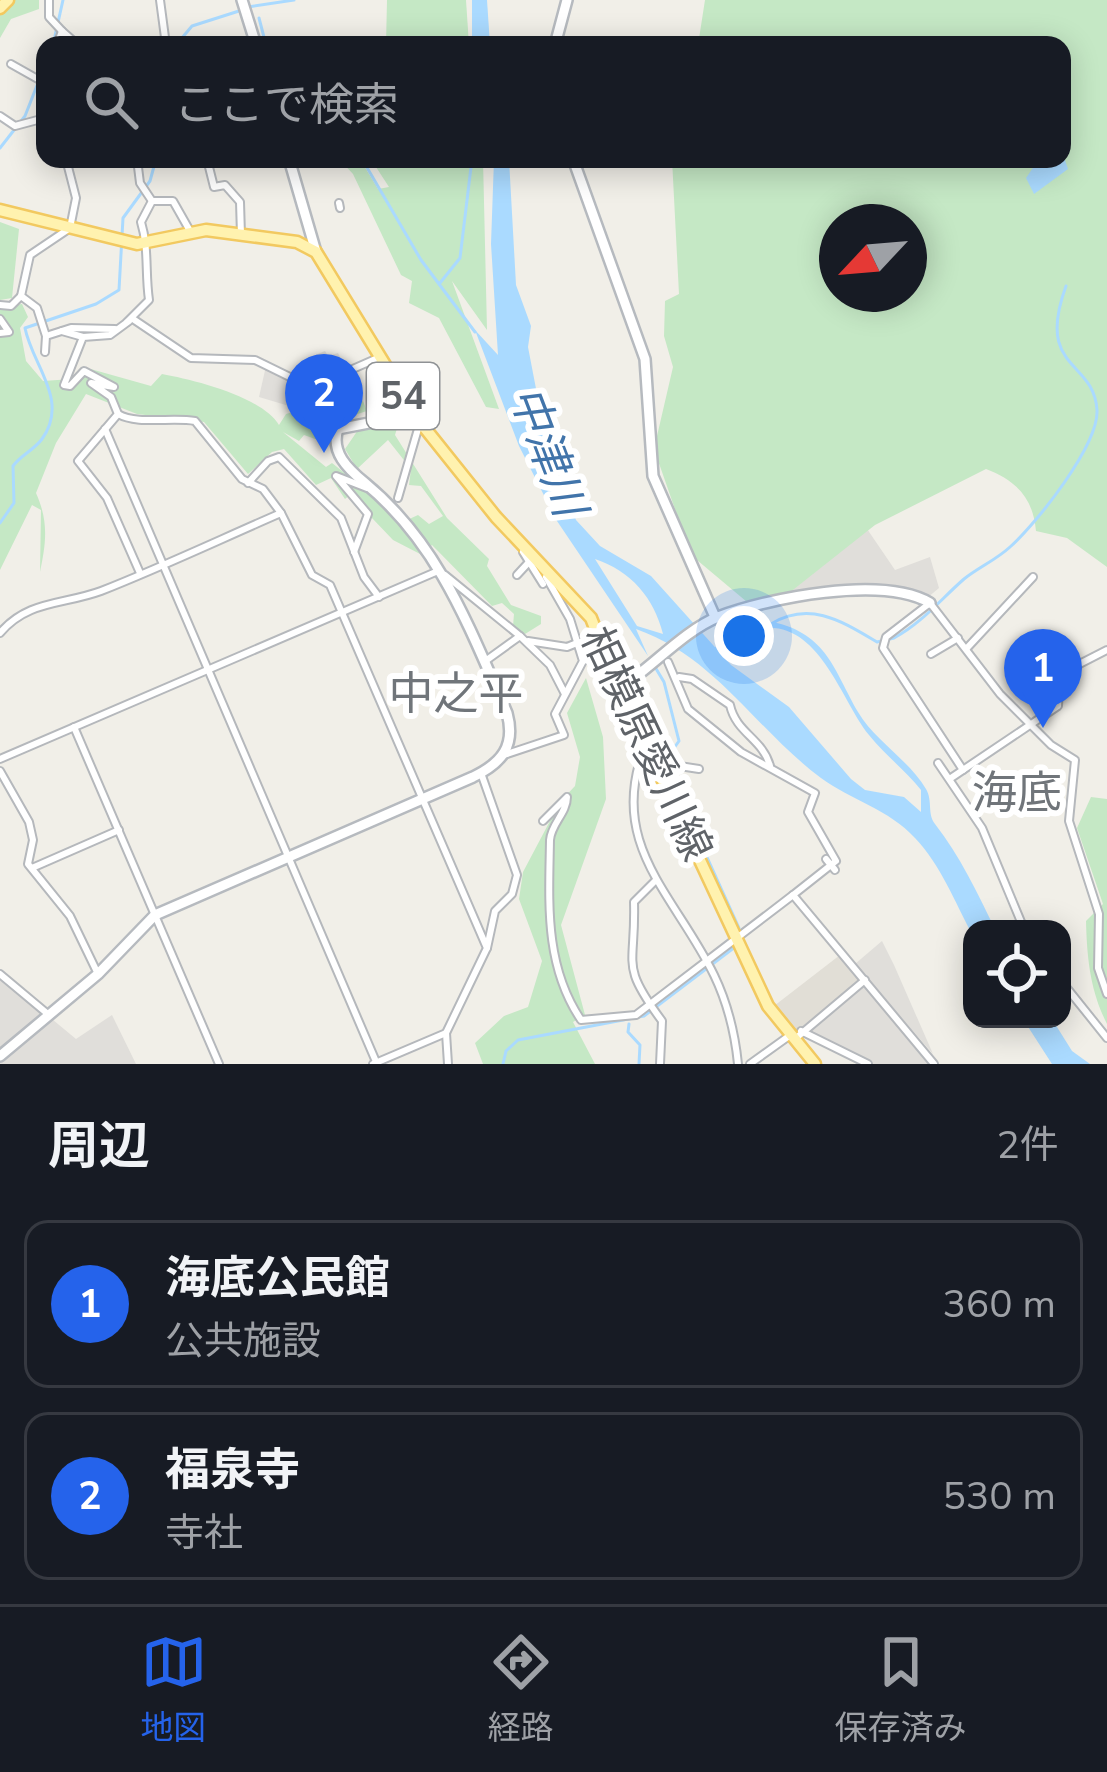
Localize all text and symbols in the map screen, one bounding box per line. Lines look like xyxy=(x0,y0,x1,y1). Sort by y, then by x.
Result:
search box xyxy=(36,36,1071,168)
icon: search xyxy=(78,69,144,135)
text: ここで検索 xyxy=(174,75,399,136)
north arrow xyxy=(819,204,927,312)
pin: 2 xyxy=(285,354,363,453)
road number: 54 xyxy=(367,363,439,429)
water label: 中津川 xyxy=(494,377,601,529)
your location xyxy=(714,606,774,666)
street label: 相模原愛川線 xyxy=(567,618,725,870)
pin: 1 xyxy=(1004,629,1082,728)
district label: 中之平 xyxy=(388,664,524,725)
district label: 海底 xyxy=(972,763,1062,824)
map controls xyxy=(963,920,1071,1028)
button: locate xyxy=(963,920,1071,1028)
text: 周辺 xyxy=(48,1111,150,1181)
text: 2件 xyxy=(997,1119,1059,1172)
text: 海底公民館 xyxy=(165,1248,390,1309)
text: 1 xyxy=(78,1278,102,1331)
text: 360 m xyxy=(942,1278,1056,1331)
text: 公共施設 xyxy=(165,1315,321,1368)
text: 福泉寺 xyxy=(165,1440,300,1501)
text: 2 xyxy=(78,1470,102,1523)
text: 530 m xyxy=(942,1470,1056,1523)
text: 寺社 xyxy=(165,1507,243,1560)
tab: 地図 xyxy=(141,1629,207,1751)
tab: 経路 xyxy=(488,1629,554,1751)
tab: 保存済み xyxy=(835,1629,967,1751)

